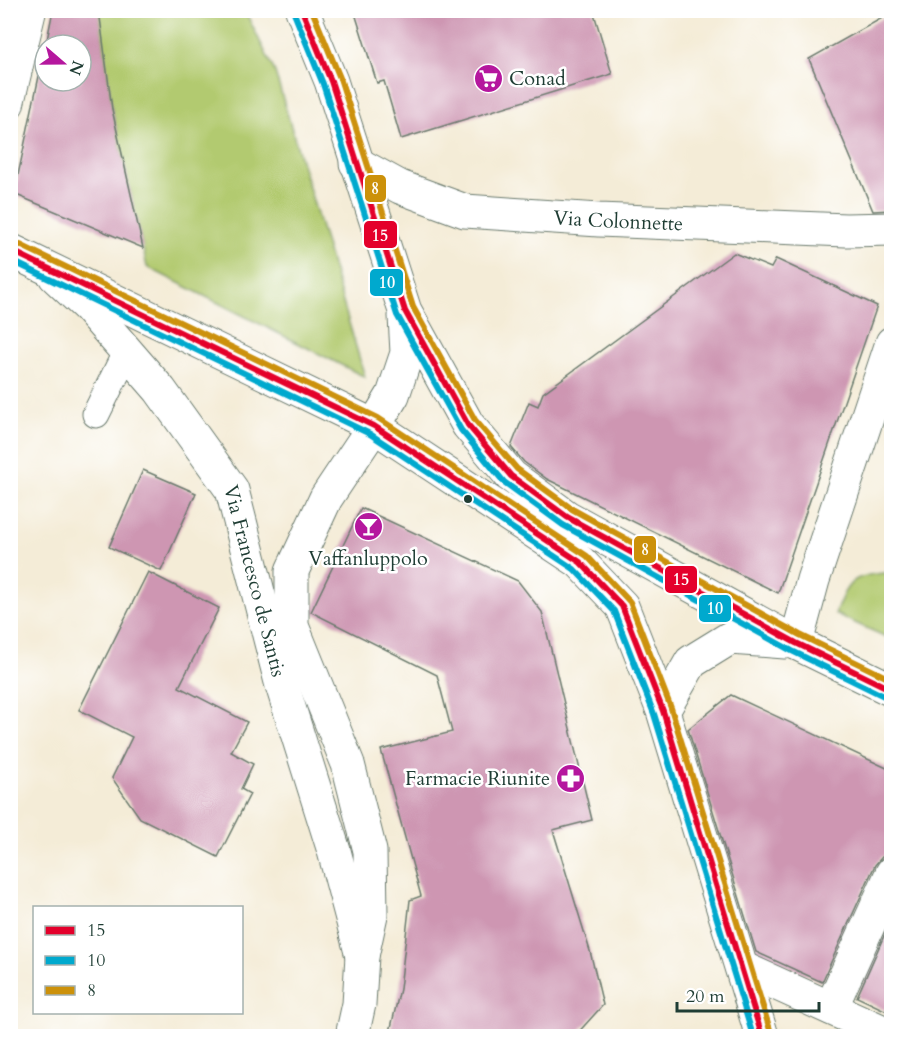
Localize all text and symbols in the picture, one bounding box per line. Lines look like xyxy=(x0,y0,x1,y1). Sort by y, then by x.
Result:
north arrow xyxy=(33,33,93,93)
text: N xyxy=(63,57,89,78)
supermarket icon: Conad xyxy=(472,62,504,94)
place label: Conad xyxy=(509,65,566,92)
line badge: 8 xyxy=(364,174,387,203)
text: 8 xyxy=(371,178,379,200)
street label: Via Colonnette xyxy=(552,204,684,237)
line badge: 15 xyxy=(363,220,398,249)
text: 15 xyxy=(372,225,388,247)
line badge: 10 xyxy=(369,268,404,297)
text: 10 xyxy=(379,272,395,294)
street label: Via Francesco de Santis xyxy=(217,482,292,680)
unlabelled marker xyxy=(462,493,474,505)
bar icon: Vaffanluppolo xyxy=(352,511,384,543)
line badge: 8 xyxy=(633,535,657,564)
text: 8 xyxy=(641,539,649,561)
place label: Vaffanluppolo xyxy=(308,545,428,572)
line badge: 15 xyxy=(664,565,698,594)
text: 15 xyxy=(673,569,689,591)
line badge: 10 xyxy=(698,594,732,623)
text: 10 xyxy=(707,598,723,620)
pharmacy icon: Farmacie Riunite xyxy=(555,762,587,794)
place label: Farmacie Riunite xyxy=(405,765,550,792)
legend xyxy=(33,906,243,1014)
text: 15 xyxy=(87,918,105,943)
text: 10 xyxy=(87,948,105,973)
scale bar xyxy=(677,975,820,1013)
text: 8 xyxy=(87,978,96,1003)
text: 20 m xyxy=(686,984,725,1009)

